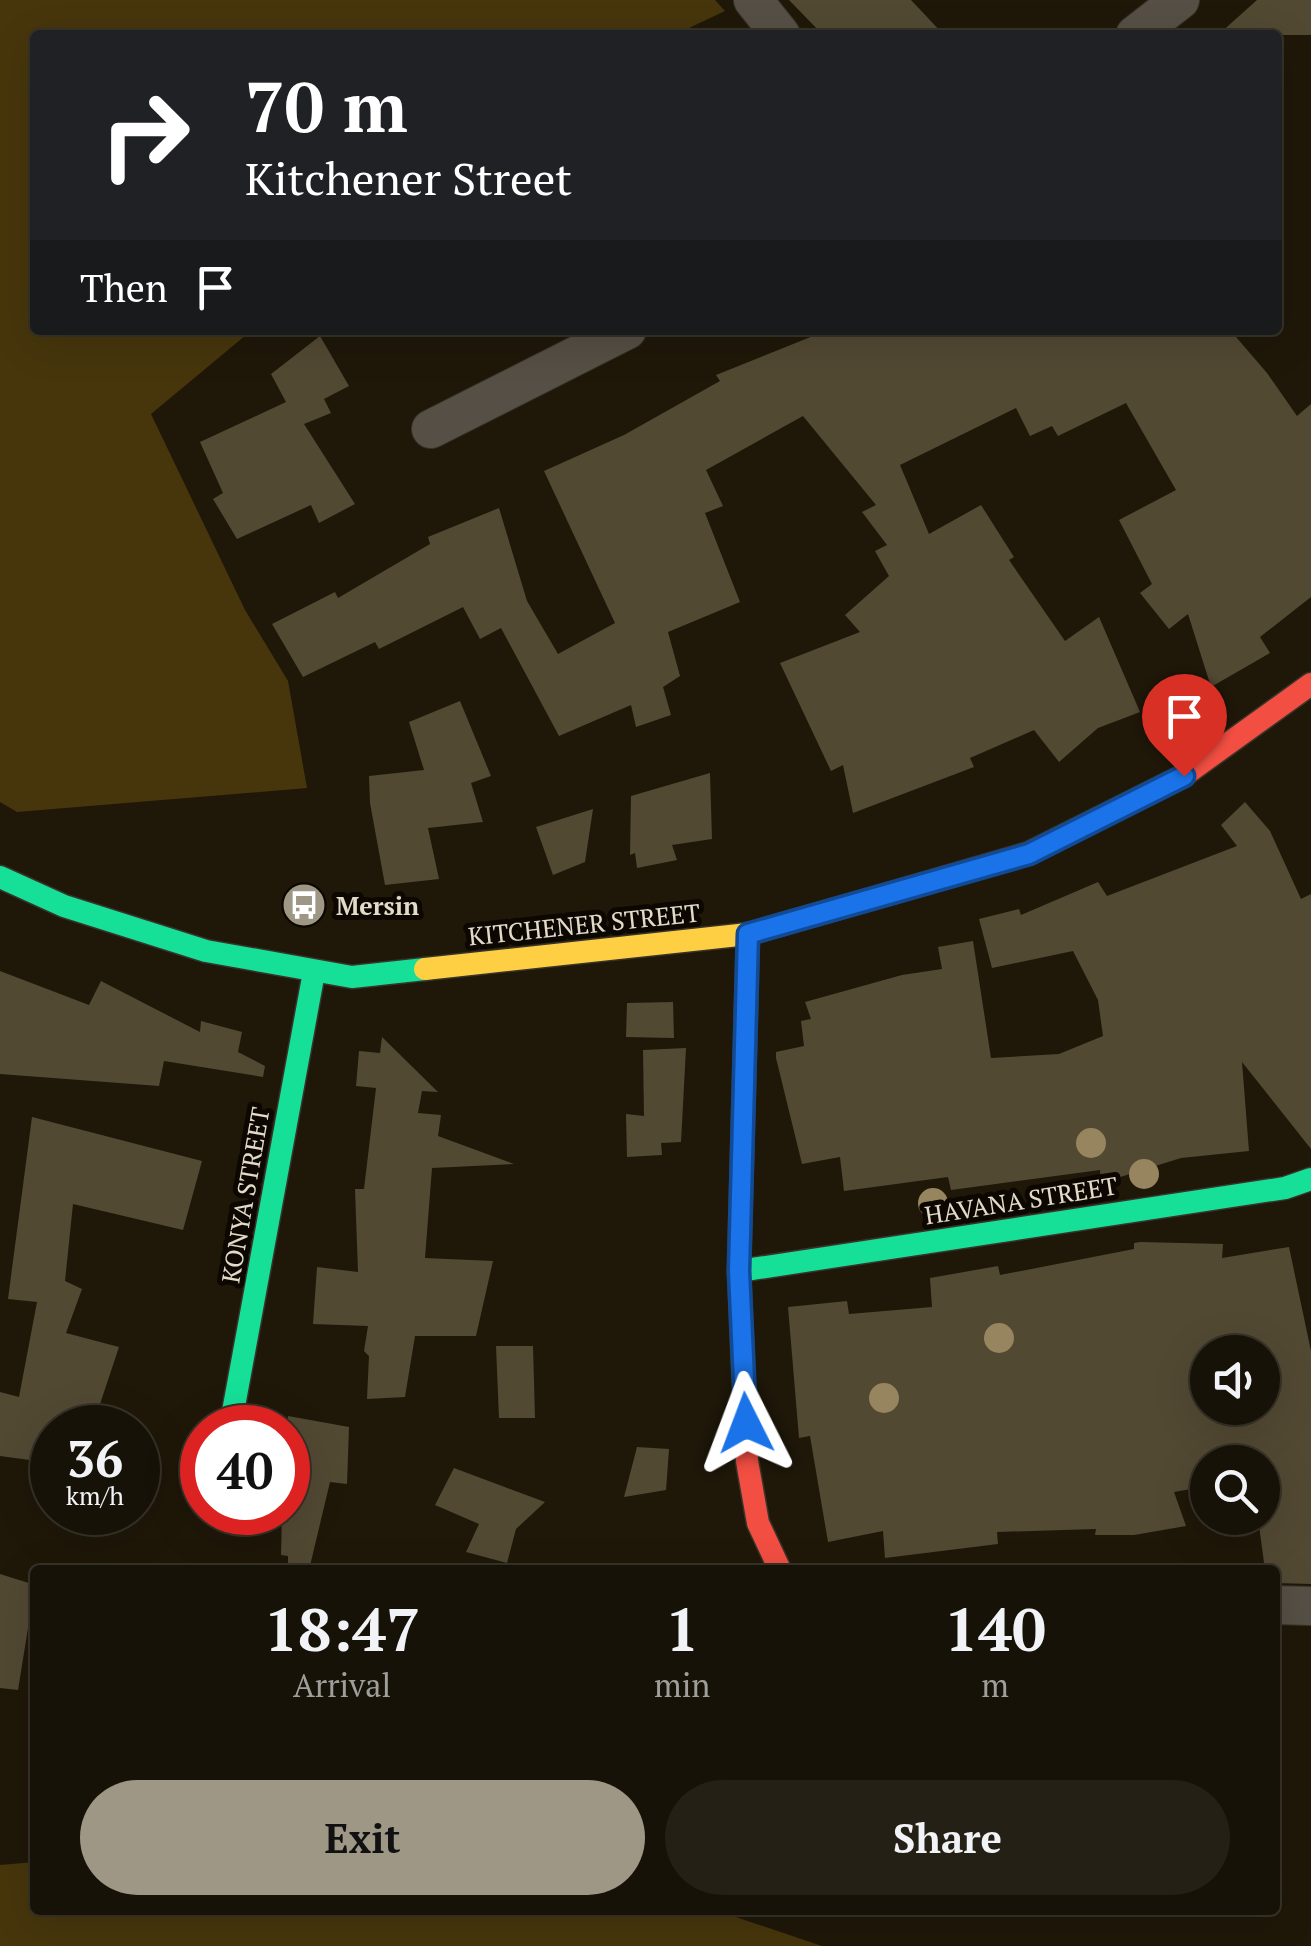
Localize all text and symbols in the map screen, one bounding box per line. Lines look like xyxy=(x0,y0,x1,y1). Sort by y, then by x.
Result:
text: 70 m xyxy=(245,59,408,152)
icon: right xyxy=(80,70,210,200)
text: Kitchener Street xyxy=(245,148,572,208)
icon: arrive xyxy=(188,260,243,315)
text: Then xyxy=(80,263,168,313)
pin xyxy=(1142,674,1227,777)
icon: arrive xyxy=(1157,689,1212,744)
bus stop icon: Mersin xyxy=(281,882,327,928)
place label: Mersin xyxy=(336,889,419,922)
street label: KITCHENER STREET xyxy=(466,895,702,953)
street label: KONYA STREET xyxy=(213,1104,277,1286)
street label: HAVANA STREET xyxy=(922,1168,1120,1232)
map controls xyxy=(1190,1335,1280,1535)
button: sound xyxy=(1190,1335,1280,1425)
position arrow xyxy=(694,1371,798,1475)
speed limit sign: 40 xyxy=(180,1405,310,1535)
text: 36 xyxy=(67,1425,123,1491)
button: search xyxy=(1190,1445,1280,1535)
text: km/h xyxy=(66,1479,124,1512)
text: 18:47 xyxy=(264,1589,420,1668)
text: 1 xyxy=(665,1589,699,1668)
text: 140 xyxy=(944,1589,1046,1668)
text: Arrival xyxy=(293,1664,391,1706)
text: min xyxy=(654,1664,710,1706)
text: m xyxy=(981,1664,1009,1706)
button: Exit xyxy=(80,1780,645,1895)
button: Share xyxy=(665,1780,1230,1895)

